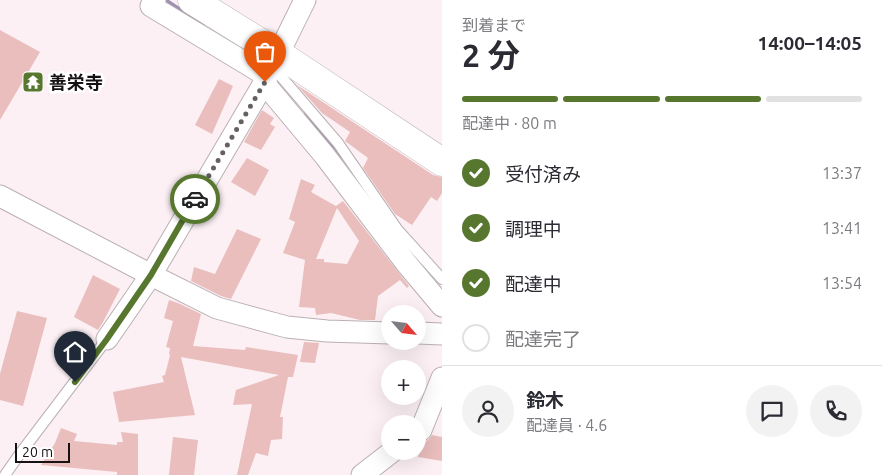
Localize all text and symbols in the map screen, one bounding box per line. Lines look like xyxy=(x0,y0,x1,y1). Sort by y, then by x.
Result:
text: 到着まで xyxy=(462,16,526,34)
pin xyxy=(244,31,286,82)
text: 14:00–14:05 xyxy=(757,32,862,54)
text: 2 分 xyxy=(462,37,520,73)
icon: bag xyxy=(251,38,279,66)
temple icon: 善栄寺 xyxy=(21,70,45,94)
place label: 善栄寺 xyxy=(49,72,103,92)
text: 配達中 · 80 m xyxy=(462,114,557,132)
icon: check xyxy=(462,159,490,187)
text: 受付済み xyxy=(505,163,581,185)
text: 13:37 xyxy=(822,164,862,182)
courier xyxy=(170,174,220,224)
icon: car xyxy=(181,185,209,213)
icon: check xyxy=(462,214,490,242)
text: 調理中 xyxy=(505,218,562,240)
text: 13:41 xyxy=(822,219,862,237)
icon: check xyxy=(462,269,490,297)
text: 配達中 xyxy=(505,273,562,295)
text: 13:54 xyxy=(822,274,862,292)
north arrow xyxy=(381,305,426,350)
map controls xyxy=(381,305,426,460)
text: 配達完了 xyxy=(505,328,581,350)
pin xyxy=(54,331,96,382)
icon: home xyxy=(61,338,89,366)
button: + xyxy=(381,360,426,405)
button: person xyxy=(462,385,514,437)
button: chat xyxy=(746,385,798,437)
button: phone xyxy=(810,385,862,437)
text: 鈴木 xyxy=(526,389,564,411)
button: − xyxy=(381,415,426,460)
text: 配達員 · 4.6 xyxy=(526,416,607,434)
scale bar xyxy=(15,440,70,463)
text: 20 m xyxy=(22,444,53,460)

